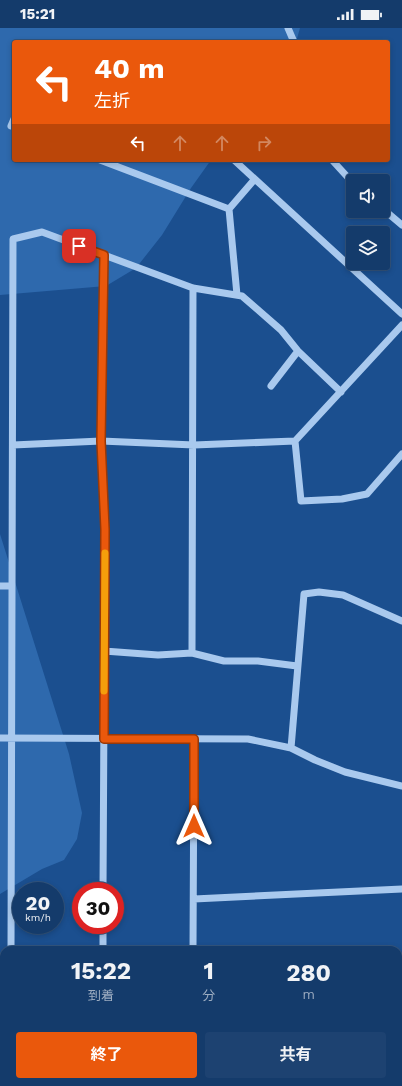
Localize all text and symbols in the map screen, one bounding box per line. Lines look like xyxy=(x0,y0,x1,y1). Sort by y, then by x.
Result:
text: 15:21 xyxy=(20,5,55,23)
text: 40 m xyxy=(94,52,164,85)
icon: left xyxy=(28,56,80,108)
text: 左折 xyxy=(94,90,130,111)
icon: left xyxy=(127,132,149,154)
icon: ahead xyxy=(169,132,191,154)
icon: ahead xyxy=(211,132,233,154)
icon: right xyxy=(253,132,275,154)
map controls xyxy=(346,174,390,270)
button: sound xyxy=(346,174,390,218)
button: layers xyxy=(346,226,390,270)
pin xyxy=(62,229,96,263)
icon: arrive xyxy=(68,235,90,257)
position arrow xyxy=(173,805,215,847)
speed limit sign: 30 xyxy=(72,882,124,934)
text: 20 xyxy=(26,891,50,915)
text: km/h xyxy=(25,912,51,923)
text: 15:22 xyxy=(71,957,131,985)
text: 1 xyxy=(204,957,214,985)
text: 280 xyxy=(286,959,331,987)
text: m xyxy=(302,987,315,1002)
text: 到着 xyxy=(88,988,114,1003)
text: 分 xyxy=(202,988,215,1003)
button: 終了 xyxy=(16,1032,197,1078)
button: 共有 xyxy=(205,1032,386,1078)

